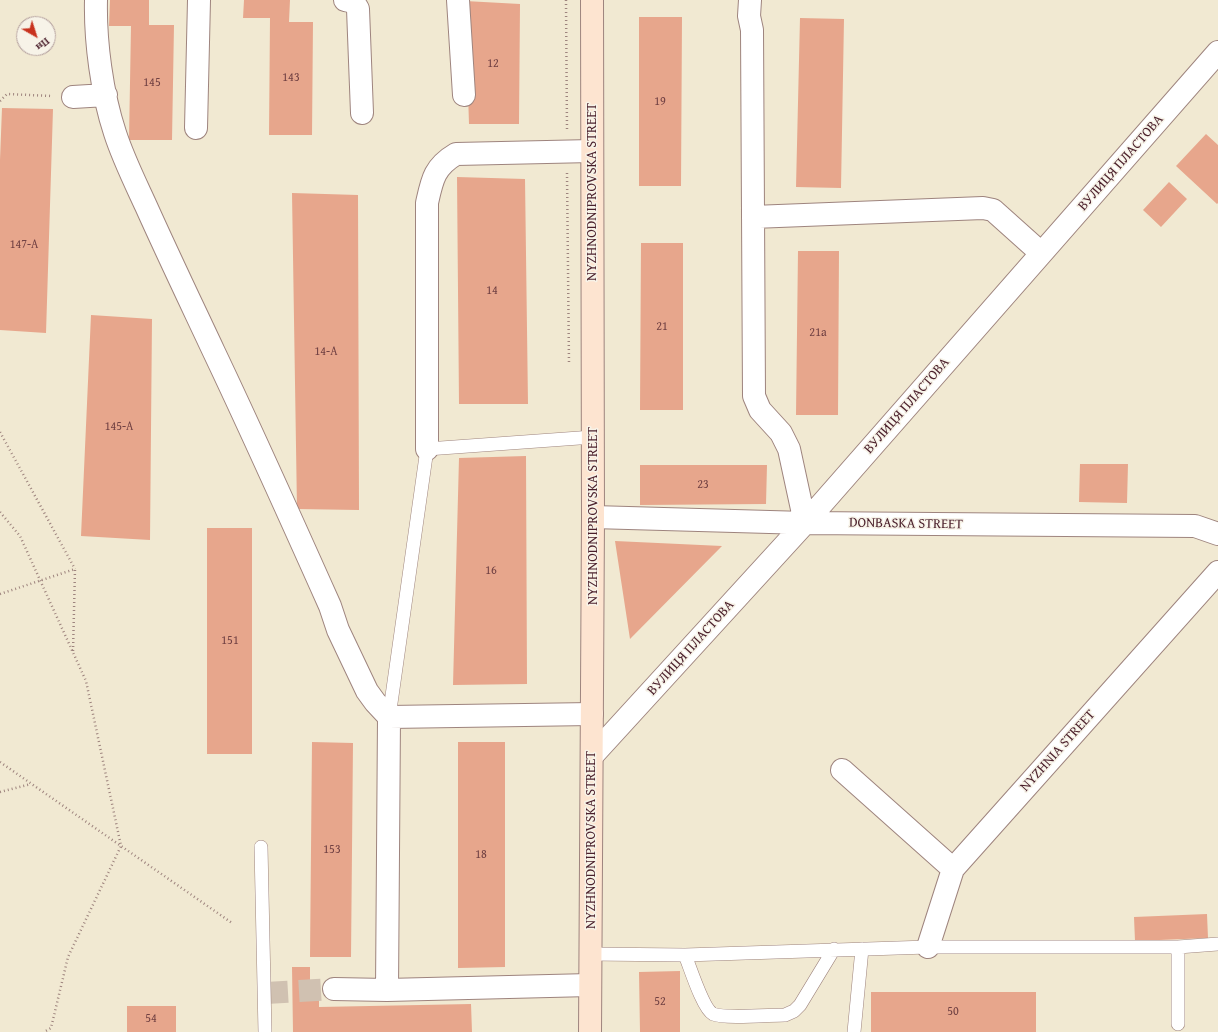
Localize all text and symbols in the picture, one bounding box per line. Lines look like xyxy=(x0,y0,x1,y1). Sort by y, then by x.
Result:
north arrow xyxy=(16,16,56,56)
text: Пн xyxy=(32,34,53,55)
house number: 12 xyxy=(487,57,499,71)
house number: 143 xyxy=(282,71,300,85)
house number: 145 xyxy=(143,76,161,90)
house number: 19 xyxy=(654,95,666,109)
street label: NYZHNODNIPROVSKA STREET xyxy=(584,103,600,281)
street label: ВУЛИЦЯ ПЛАСТОВА xyxy=(1075,111,1167,215)
house number: 147-А xyxy=(10,238,38,252)
house number: 14 xyxy=(486,284,498,298)
house number: 21 xyxy=(656,320,668,334)
house number: 21а xyxy=(809,326,827,340)
house number: 14-А xyxy=(315,345,337,359)
street label: ВУЛИЦЯ ПЛАСТОВА xyxy=(861,354,953,458)
house number: 145-А xyxy=(105,420,133,434)
street label: NYZHNODNIPROVSKA STREET xyxy=(585,427,601,605)
house number: 23 xyxy=(697,478,709,492)
street label: DONBASKA STREET xyxy=(849,515,963,533)
house number: 16 xyxy=(485,564,497,578)
street label: ВУЛИЦЯ ПЛАСТОВА xyxy=(644,597,738,699)
house number: 151 xyxy=(221,634,239,648)
street label: NYZHNIA STREET xyxy=(1017,707,1099,795)
street label: NYZHNODNIPROVSKA STREET xyxy=(583,751,599,929)
house number: 153 xyxy=(323,843,341,857)
house number: 18 xyxy=(475,848,487,862)
house number: 52 xyxy=(654,995,666,1009)
house number: 50 xyxy=(947,1005,959,1019)
house number: 54 xyxy=(145,1012,157,1026)

